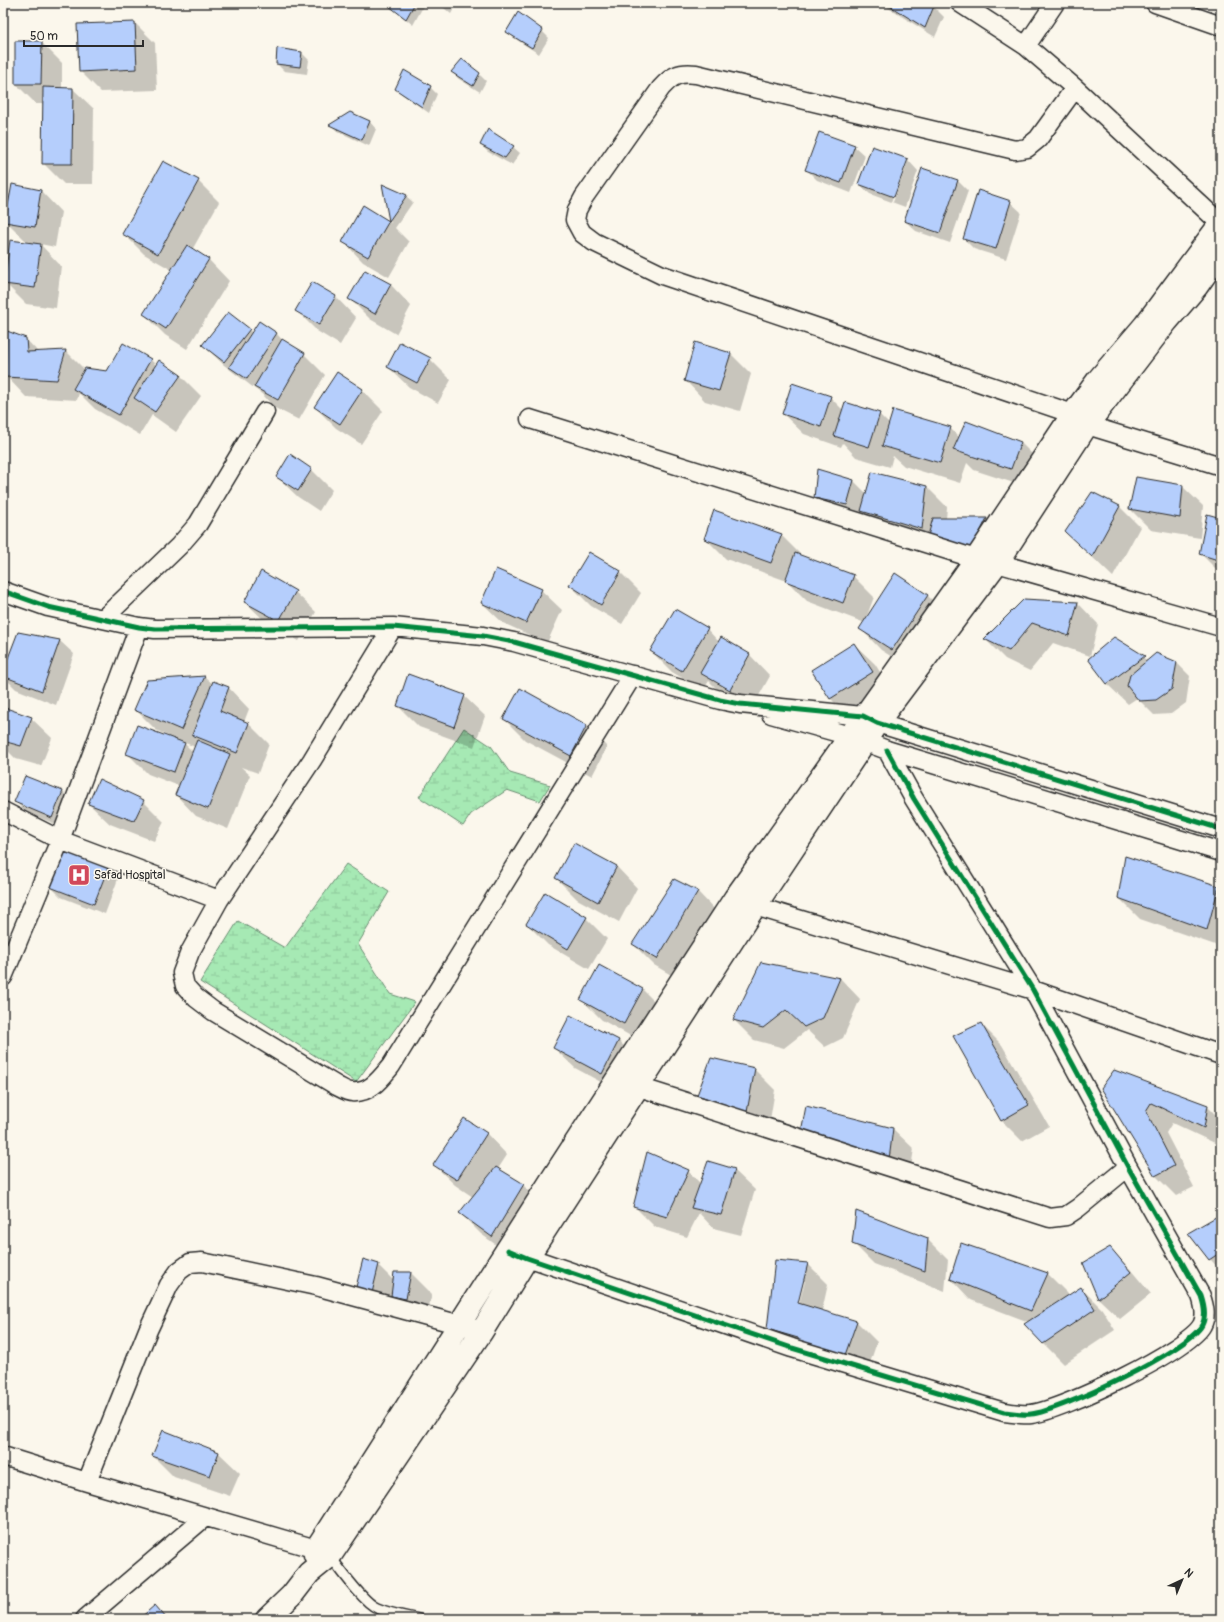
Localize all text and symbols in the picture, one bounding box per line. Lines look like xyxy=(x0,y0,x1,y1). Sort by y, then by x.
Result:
scale bar xyxy=(24,22,143,48)
text: 50 m xyxy=(30,29,58,44)
hospital icon: Safad Hospital xyxy=(66,862,92,888)
place label: Safad Hospital xyxy=(94,868,166,883)
north arrow xyxy=(1162,1560,1202,1600)
text: N xyxy=(1181,1566,1196,1581)

